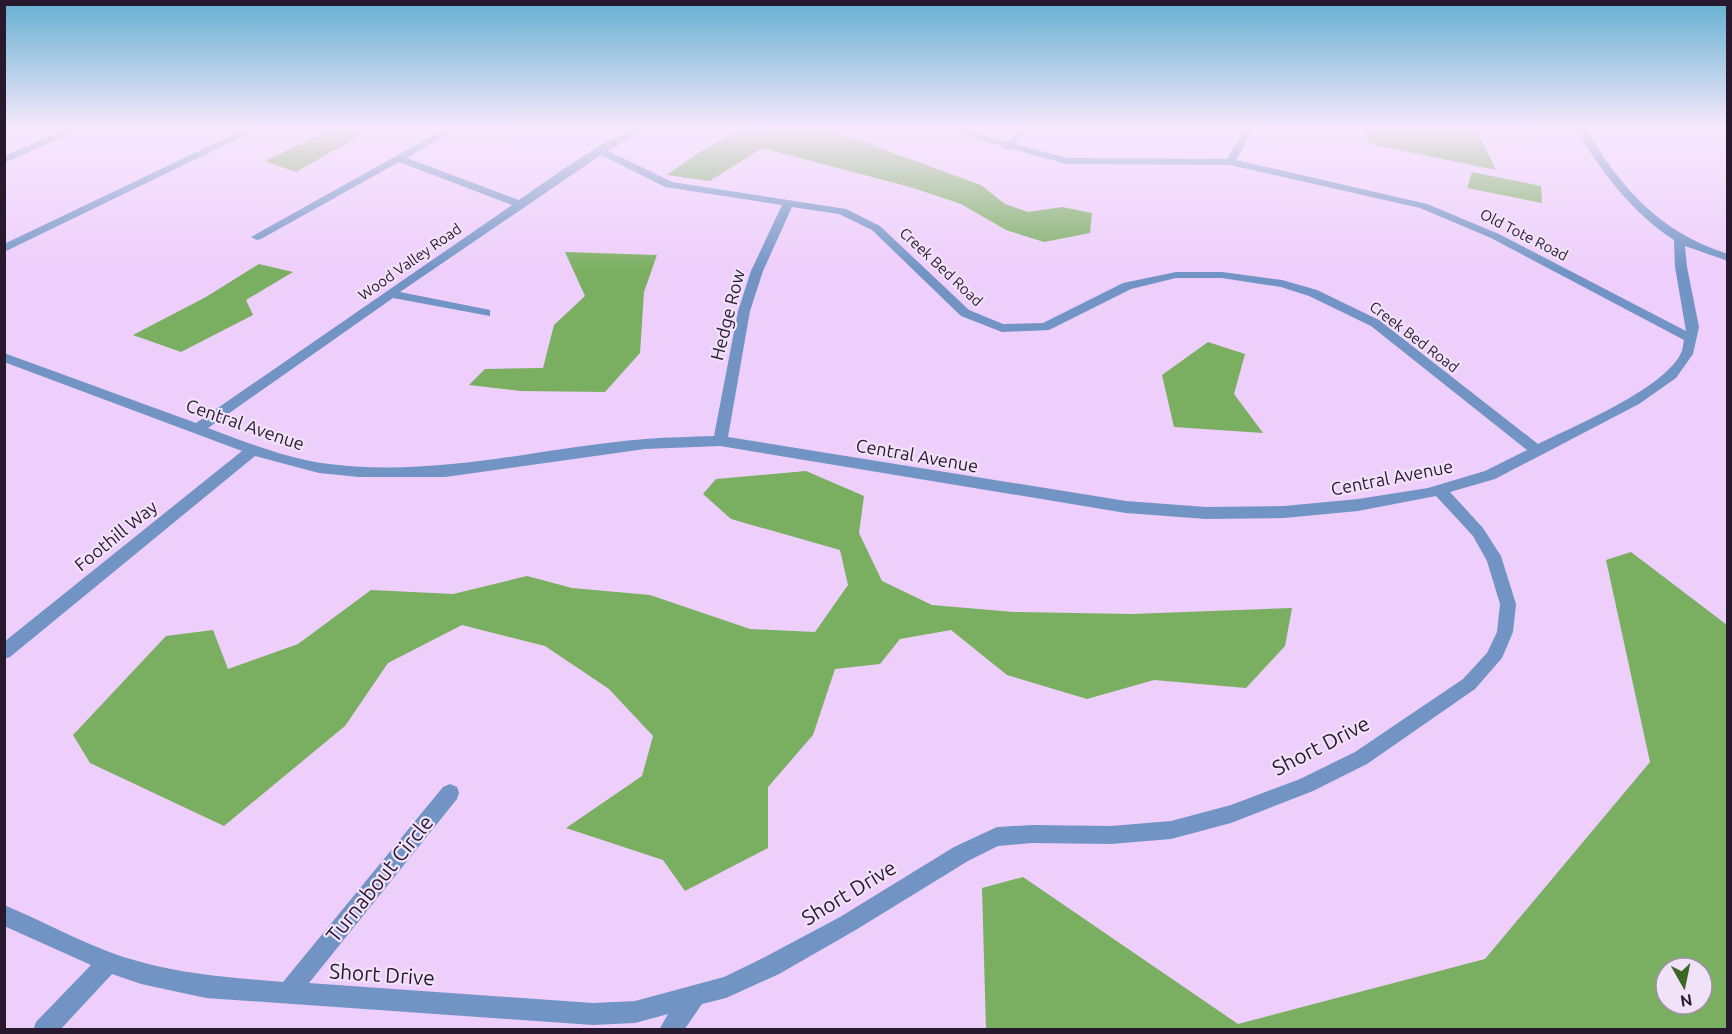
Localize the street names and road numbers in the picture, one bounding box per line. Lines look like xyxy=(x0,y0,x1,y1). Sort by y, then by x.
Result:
street label: Old Tote Road xyxy=(1477,205,1571,264)
street label: Wood Valley Road xyxy=(355,220,464,303)
street label: Creek Bed Road xyxy=(896,224,986,309)
street label: Hedge Row xyxy=(706,267,748,362)
street label: Creek Bed Road xyxy=(1366,298,1462,376)
street label: Central Avenue xyxy=(184,394,307,454)
street label: Central Avenue xyxy=(854,434,980,476)
street label: Central Avenue xyxy=(1329,455,1455,499)
street label: Foothill Way xyxy=(70,496,161,574)
street label: Short Drive xyxy=(1268,710,1373,780)
street label: Turnabout Circle xyxy=(321,810,438,947)
street label: Short Drive xyxy=(797,855,900,930)
street label: Short Drive xyxy=(328,958,436,990)

